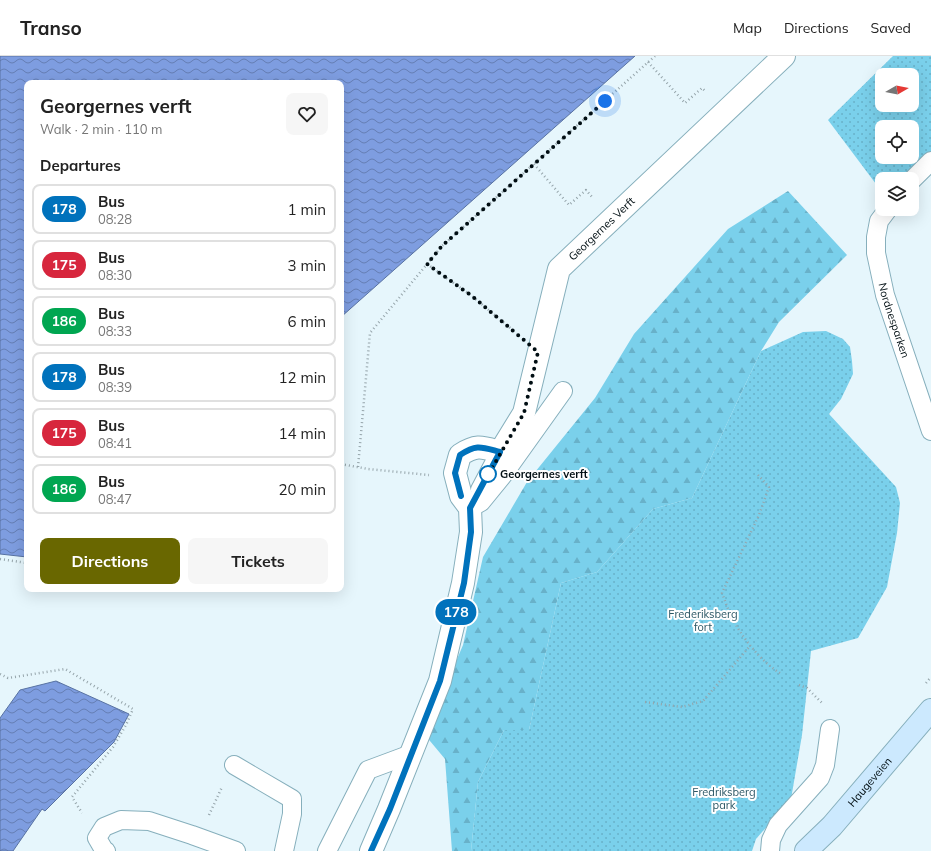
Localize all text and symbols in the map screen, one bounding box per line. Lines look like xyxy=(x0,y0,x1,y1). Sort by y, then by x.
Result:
text: Transo xyxy=(20,16,82,40)
text: Map xyxy=(733,19,762,37)
text: Directions xyxy=(784,19,849,37)
text: Saved xyxy=(871,19,911,37)
north arrow xyxy=(875,68,919,112)
map controls xyxy=(875,68,919,216)
your location xyxy=(595,91,615,111)
button: heart xyxy=(286,93,328,135)
text: Georgernes verft xyxy=(40,94,192,118)
button: locate xyxy=(875,120,919,164)
text: Walk · 2 min · 110 m xyxy=(40,121,162,137)
text: Departures xyxy=(40,156,121,175)
button: layers xyxy=(875,172,919,216)
text: Bus xyxy=(98,192,125,211)
street label: Georgernes Verft xyxy=(565,194,638,263)
text: 178 xyxy=(51,200,77,218)
text: 1 min xyxy=(288,200,326,219)
text: 08:28 xyxy=(98,211,132,227)
text: Bus xyxy=(98,248,125,267)
text: 175 xyxy=(51,256,77,274)
text: 3 min xyxy=(288,256,326,275)
text: 08:30 xyxy=(98,267,132,283)
street label: Nordnesparken xyxy=(876,282,913,360)
text: Bus xyxy=(98,304,125,323)
text: 186 xyxy=(51,312,77,330)
text: 6 min xyxy=(288,312,326,331)
text: 08:33 xyxy=(98,323,132,339)
text: Bus xyxy=(98,360,125,379)
text: 178 xyxy=(51,368,77,386)
text: 12 min xyxy=(279,368,326,387)
text: 08:39 xyxy=(98,379,132,395)
text: Bus xyxy=(98,416,125,435)
text: 175 xyxy=(51,424,77,442)
text: 14 min xyxy=(279,424,326,443)
text: 08:41 xyxy=(98,435,132,451)
marker: Georgernes verft xyxy=(479,465,497,483)
place label: Georgernes verft xyxy=(500,467,588,481)
text: Bus xyxy=(98,472,125,491)
text: 186 xyxy=(51,480,77,498)
text: 20 min xyxy=(279,480,326,499)
text: 08:47 xyxy=(98,491,132,507)
button: Directions xyxy=(40,538,180,584)
button: Tickets xyxy=(188,538,328,584)
line badge: 178 xyxy=(433,599,479,625)
text: 178 xyxy=(443,603,469,621)
park label: Frederiksberg fort xyxy=(668,607,738,634)
street label: Haugeveien xyxy=(845,754,895,810)
park label: Fredriksberg park xyxy=(692,785,756,812)

